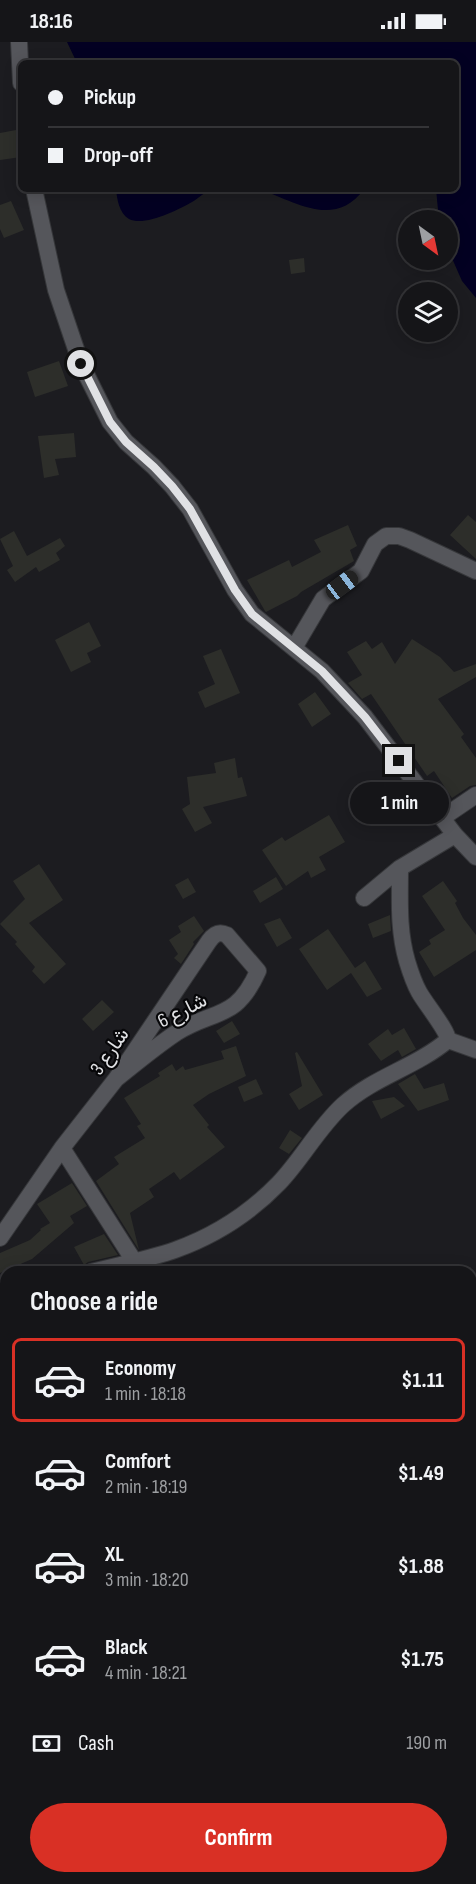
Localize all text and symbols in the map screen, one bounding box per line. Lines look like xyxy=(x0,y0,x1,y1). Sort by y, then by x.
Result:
text: 18:16 xyxy=(30,8,73,35)
text: Pickup xyxy=(84,84,136,111)
text: Drop-off xyxy=(84,142,153,169)
north arrow xyxy=(398,210,458,270)
map controls xyxy=(398,210,458,342)
button: layers xyxy=(398,282,458,342)
route start xyxy=(67,350,94,377)
car xyxy=(322,567,362,603)
route end xyxy=(385,747,412,774)
callout: 1 min xyxy=(350,782,448,824)
text: 1 min xyxy=(381,791,418,815)
street label: شارع 6 xyxy=(154,988,212,1034)
street label: شارع 3 xyxy=(85,1023,135,1080)
text: Choose a ride xyxy=(30,1286,158,1318)
icon: car xyxy=(33,1353,87,1407)
text: Economy xyxy=(105,1355,176,1382)
text: $1.11 xyxy=(401,1367,444,1394)
text: 1 min · 18:18 xyxy=(105,1382,186,1406)
icon: car xyxy=(33,1446,87,1500)
text: Comfort xyxy=(105,1448,171,1475)
text: $1.49 xyxy=(398,1460,444,1487)
text: 2 min · 18:19 xyxy=(105,1475,187,1499)
icon: car xyxy=(33,1539,87,1593)
text: XL xyxy=(105,1541,124,1568)
text: $1.88 xyxy=(398,1553,444,1580)
text: 3 min · 18:20 xyxy=(105,1568,189,1592)
icon: car xyxy=(33,1632,87,1686)
text: Black xyxy=(105,1634,147,1661)
text: $1.75 xyxy=(400,1646,444,1673)
text: 4 min · 18:21 xyxy=(105,1661,187,1685)
icon: cash xyxy=(30,1727,63,1760)
text: Cash xyxy=(78,1730,114,1757)
text: 190 m xyxy=(406,1731,447,1755)
button: Confirm xyxy=(30,1803,447,1872)

